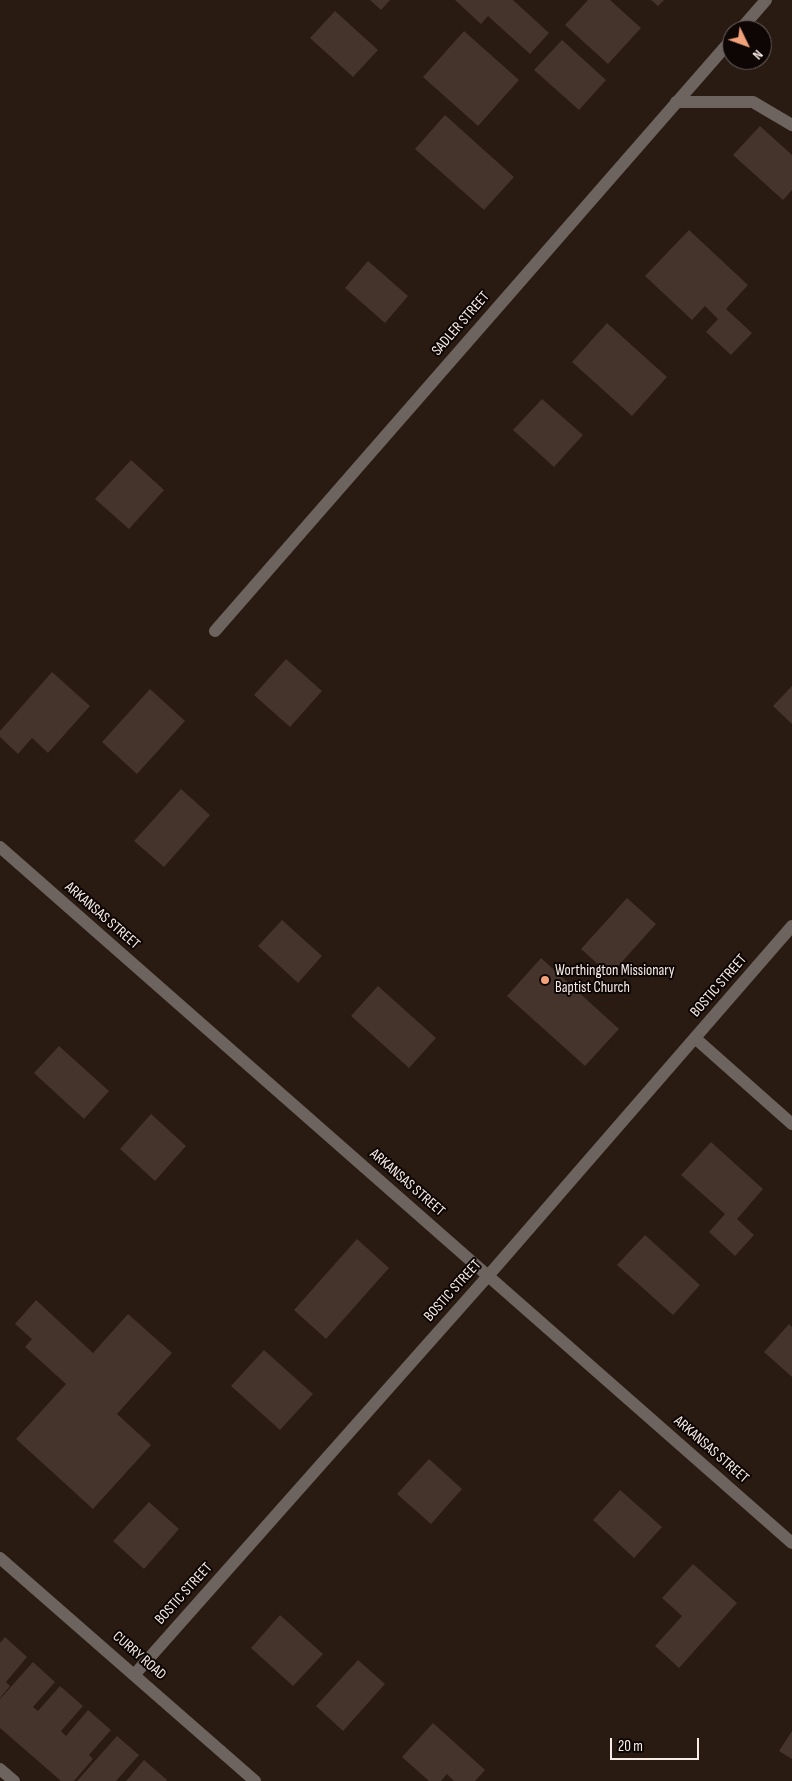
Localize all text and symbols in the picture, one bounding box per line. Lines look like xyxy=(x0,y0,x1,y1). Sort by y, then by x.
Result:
north arrow xyxy=(722,20,772,70)
text: N xyxy=(749,46,767,63)
street label: SADLER STREET xyxy=(428,288,494,360)
street label: ARKANSAS STREET xyxy=(61,878,143,954)
street label: BOSTIC STREET xyxy=(687,951,751,1021)
place label: Worthington Missionary Baptist Church xyxy=(555,962,675,997)
marker: Worthington Missionary Baptist Church xyxy=(539,974,551,986)
street label: ARKANSAS STREET xyxy=(366,1145,448,1221)
street label: BOSTIC STREET xyxy=(421,1256,485,1326)
street label: ARKANSAS STREET xyxy=(670,1412,752,1488)
street label: BOSTIC STREET xyxy=(152,1559,216,1629)
street label: CURRY ROAD xyxy=(109,1628,169,1684)
scale bar xyxy=(612,1728,701,1760)
text: 20 m xyxy=(618,1737,643,1756)

